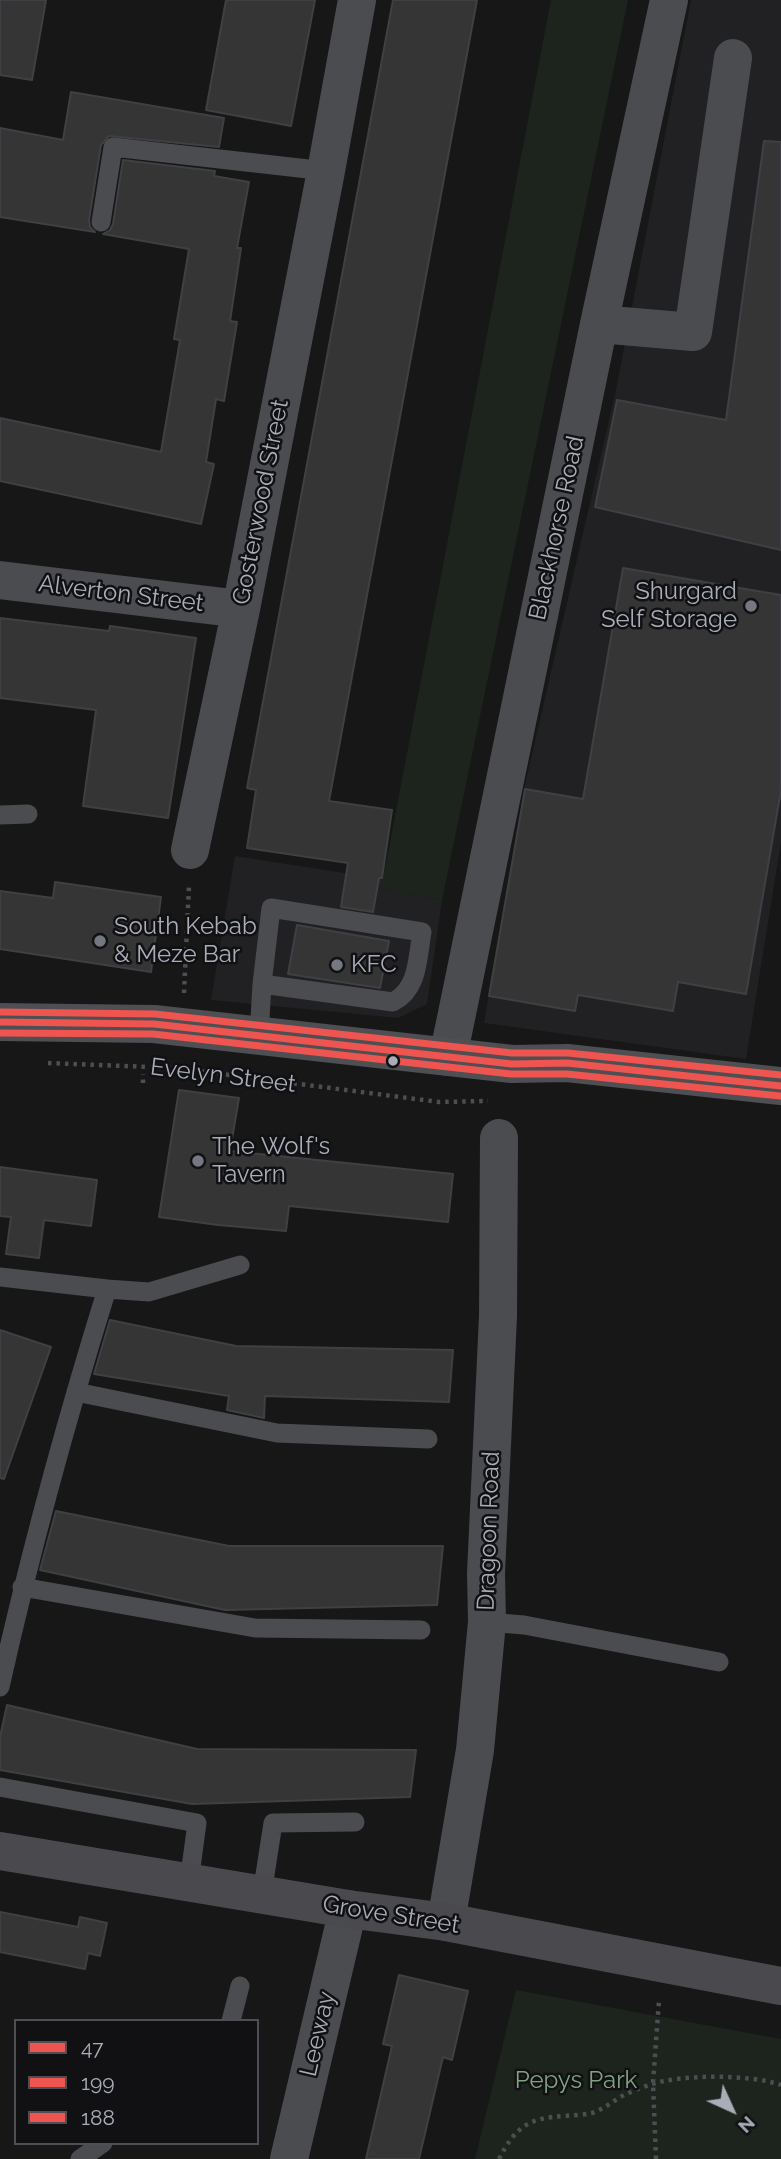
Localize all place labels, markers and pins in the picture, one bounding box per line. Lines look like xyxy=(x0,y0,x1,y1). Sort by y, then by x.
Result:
place label: Shurgard Self Storage xyxy=(601,578,737,634)
marker: Shurgard Self Storage xyxy=(743,598,759,614)
place label: South Kebab & Meze Bar xyxy=(114,913,257,969)
marker: South Kebab & Meze Bar xyxy=(92,933,108,949)
place label: KFC xyxy=(351,951,397,979)
marker: KFC xyxy=(329,957,345,973)
unlabelled marker xyxy=(386,1054,400,1068)
place label: The Wolf's Tavern xyxy=(212,1133,330,1189)
marker: The Wolf's Tavern xyxy=(190,1153,206,1169)

